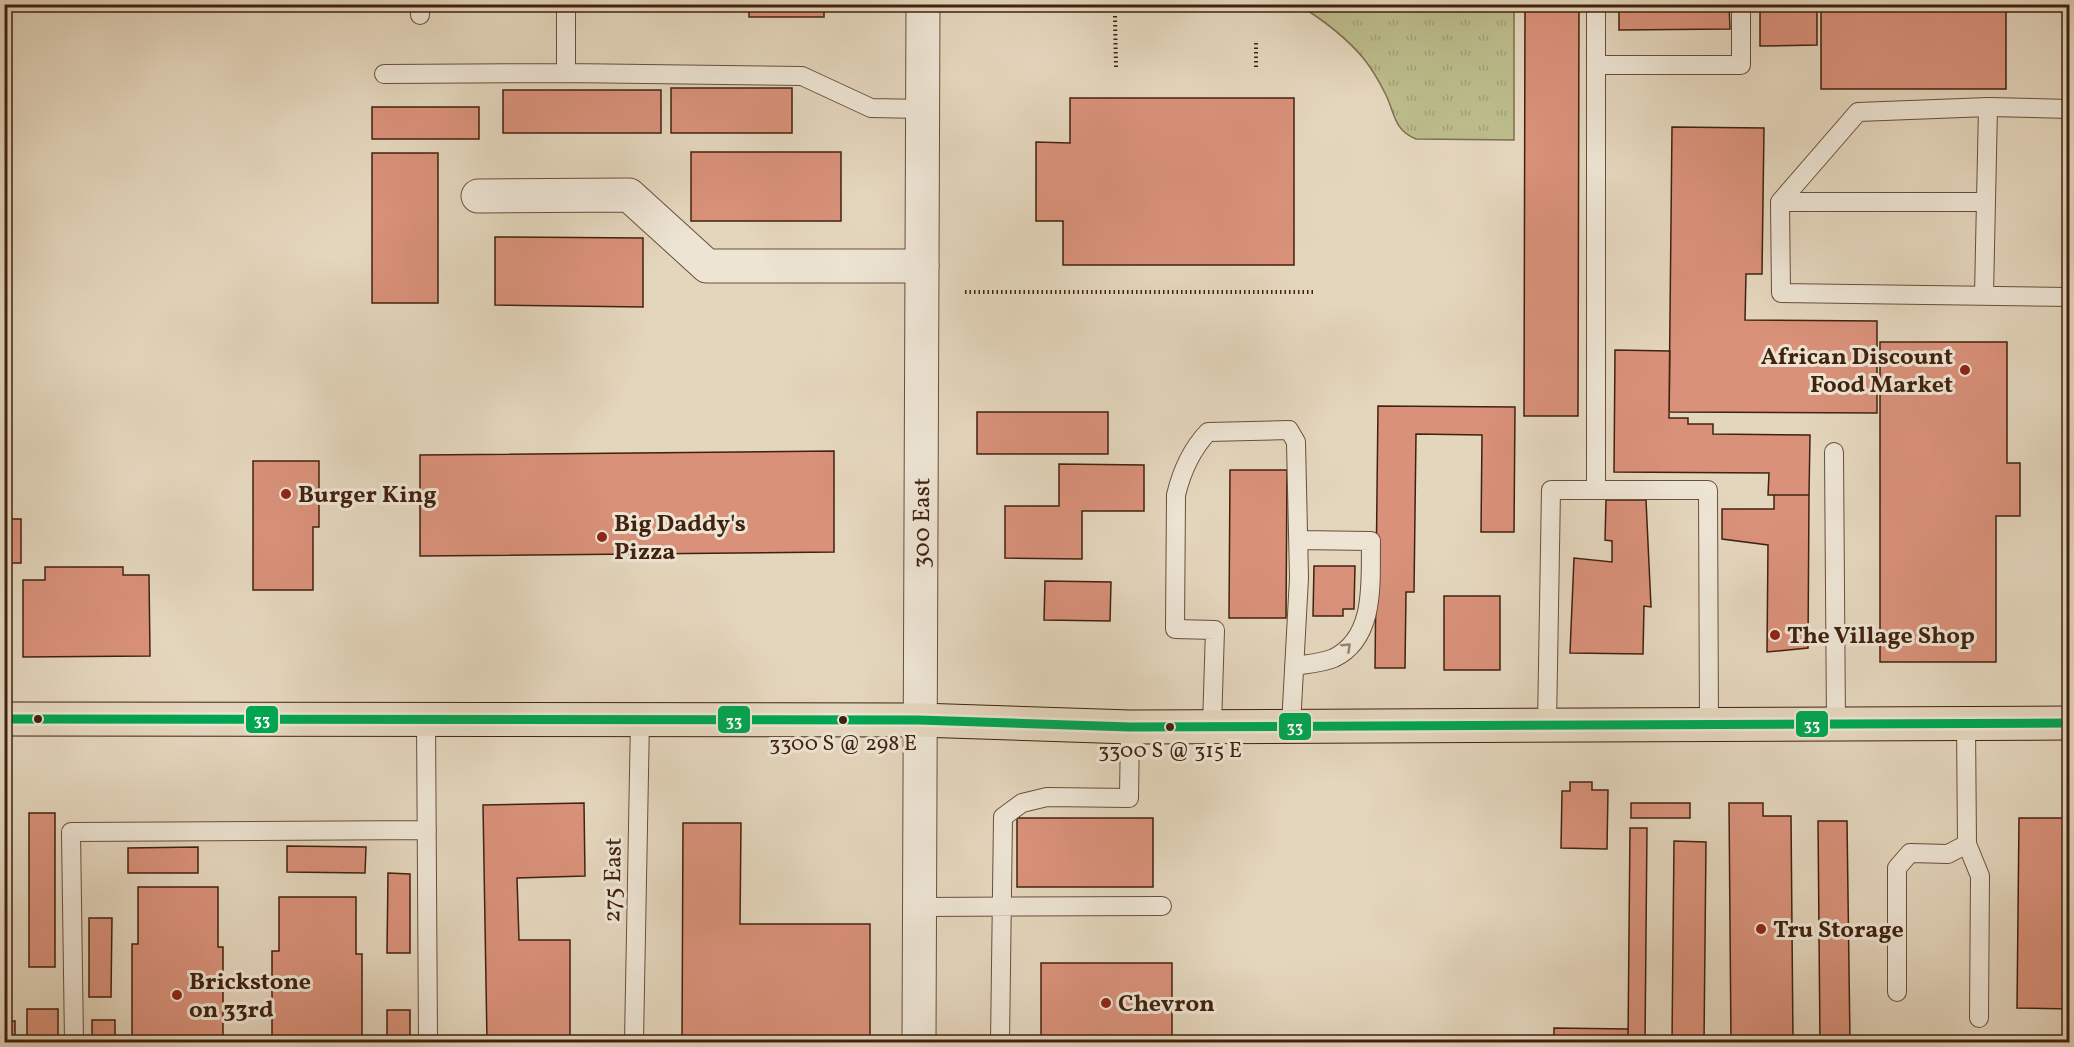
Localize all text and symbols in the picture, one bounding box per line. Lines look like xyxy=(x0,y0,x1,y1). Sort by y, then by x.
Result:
place label: African Discount Food Market xyxy=(1761,341,1953,403)
marker: African Discount Food Market xyxy=(1958,363,1972,377)
street label: 300 East xyxy=(906,477,940,569)
place label: Burger King xyxy=(298,479,437,513)
marker: Burger King xyxy=(279,487,293,501)
place label: Big Daddy's Pizza xyxy=(614,508,746,570)
marker: Big Daddy's Pizza xyxy=(595,530,609,544)
place label: The Village Shop xyxy=(1787,620,1975,654)
marker: The Village Shop xyxy=(1768,628,1782,642)
one-way arrow xyxy=(1340,643,1351,654)
line badge: 33 xyxy=(245,705,279,734)
line badge: 33 xyxy=(717,705,751,734)
text: 33 xyxy=(254,710,270,732)
line badge: 33 xyxy=(1795,710,1829,738)
text: 33 xyxy=(726,711,742,733)
line badge: 33 xyxy=(1278,712,1312,741)
unlabelled marker xyxy=(32,713,44,725)
marker: 3300 S @ 298 E xyxy=(837,714,849,726)
text: 33 xyxy=(1804,715,1820,737)
text: 33 xyxy=(1287,717,1303,739)
marker: 3300 S @ 315 E xyxy=(1164,721,1176,733)
place label: 3300 S @ 298 E xyxy=(769,729,917,760)
place label: 3300 S @ 315 E xyxy=(1098,736,1242,767)
street label: 275 East xyxy=(596,837,632,923)
place label: Tru Storage xyxy=(1773,914,1904,948)
marker: Tru Storage xyxy=(1754,922,1768,936)
place label: Brickstone on 33rd xyxy=(189,966,311,1028)
marker: Brickstone on 33rd xyxy=(170,988,184,1002)
place label: Chevron xyxy=(1118,988,1215,1022)
marker: Chevron xyxy=(1099,996,1113,1010)

